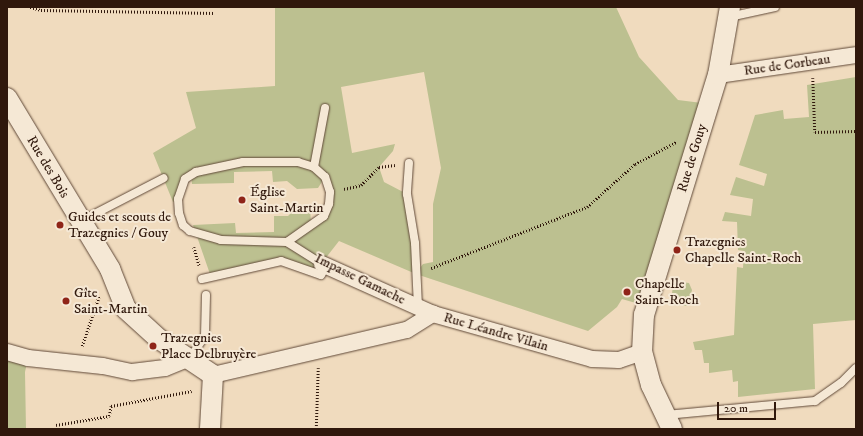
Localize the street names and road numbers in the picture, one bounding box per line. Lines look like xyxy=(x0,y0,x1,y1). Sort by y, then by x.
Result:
street label: Rue de Corbeau xyxy=(743,51,831,79)
street label: Rue de Gouy xyxy=(674,122,710,194)
street label: Rue des Bois xyxy=(23,133,73,201)
street label: Impasse Gamache xyxy=(312,250,408,308)
street label: Rue Léandre Vilain xyxy=(442,309,550,355)

